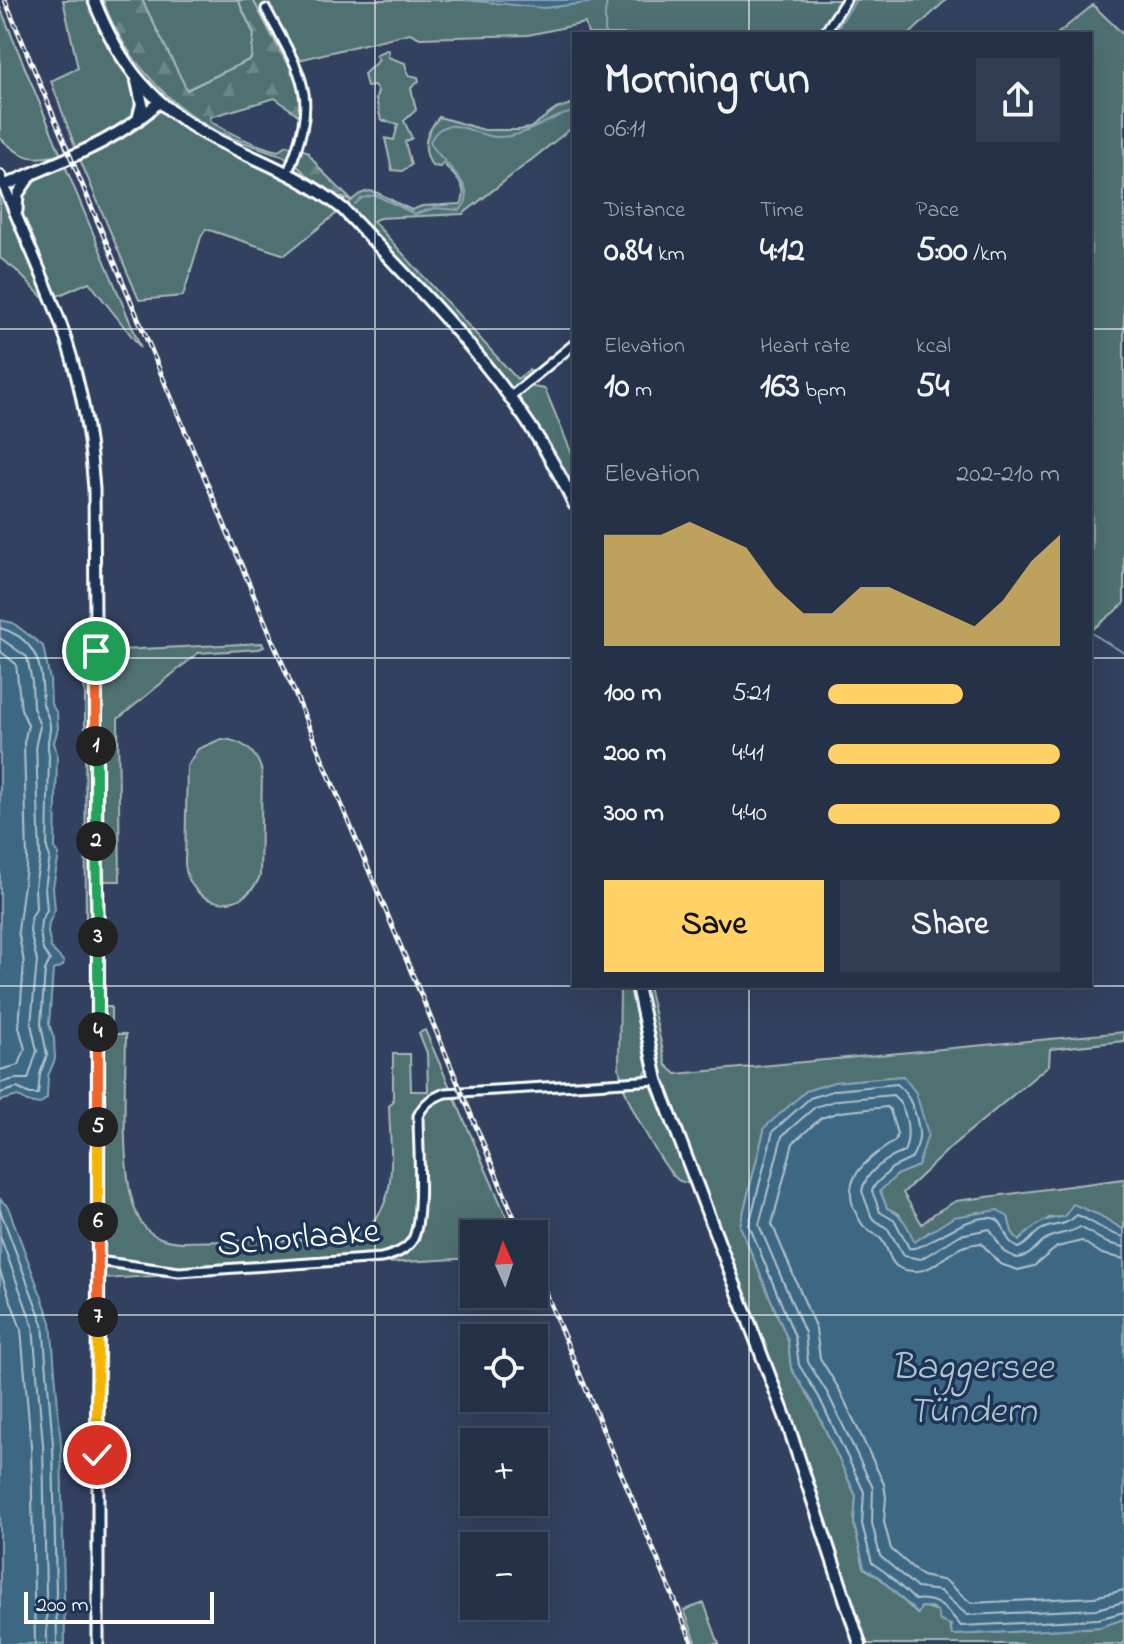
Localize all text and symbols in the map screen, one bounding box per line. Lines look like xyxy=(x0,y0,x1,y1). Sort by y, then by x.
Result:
text: Morning run xyxy=(604,49,810,113)
button: share xyxy=(976,58,1060,142)
text: 06:11 xyxy=(604,111,645,149)
text: Distance xyxy=(604,195,685,227)
text: Time xyxy=(760,195,804,227)
text: Pace xyxy=(916,195,959,227)
text: 0.84 xyxy=(604,227,652,277)
text: 4:12 xyxy=(760,227,805,277)
text: 5:00 xyxy=(916,227,968,277)
text: km xyxy=(652,239,685,271)
text: /km xyxy=(968,239,1007,271)
text: Elevation xyxy=(604,331,685,363)
text: Heart rate xyxy=(760,331,850,363)
text: kcal xyxy=(916,331,951,363)
text: 10 xyxy=(604,363,630,413)
text: 163 xyxy=(760,363,800,413)
text: 54 xyxy=(916,363,949,413)
text: m xyxy=(630,375,652,407)
text: bpm xyxy=(800,375,846,407)
text: Elevation xyxy=(604,456,700,494)
text: 202–210 m xyxy=(956,456,1060,494)
pin xyxy=(62,617,130,685)
icon: arrive xyxy=(74,629,118,673)
text: 100 m xyxy=(604,675,661,713)
text: 5:21 xyxy=(732,675,770,713)
pin: 1 xyxy=(76,726,116,766)
text: 1 xyxy=(93,730,100,762)
text: 200 m xyxy=(604,735,666,773)
text: 4:41 xyxy=(732,735,764,773)
text: 300 m xyxy=(604,795,664,833)
text: 4:40 xyxy=(732,795,767,833)
pin: 2 xyxy=(76,821,116,861)
text: 2 xyxy=(91,825,101,857)
button: Save xyxy=(604,880,824,972)
button: Share xyxy=(840,880,1060,972)
pin: 3 xyxy=(78,917,118,957)
text: 3 xyxy=(93,921,103,953)
pin: 4 xyxy=(78,1012,118,1052)
text: 4 xyxy=(93,1016,103,1048)
pin: 5 xyxy=(78,1107,118,1147)
text: 5 xyxy=(92,1111,104,1143)
pin: 6 xyxy=(78,1202,118,1242)
text: 6 xyxy=(93,1206,103,1238)
street label: Schorlaake xyxy=(215,1206,383,1273)
north arrow xyxy=(460,1220,548,1308)
map controls xyxy=(460,1220,548,1620)
pin: 7 xyxy=(78,1297,118,1337)
text: 7 xyxy=(93,1301,103,1333)
button: locate xyxy=(460,1324,548,1412)
water label: Baggersee Tündern xyxy=(891,1341,1055,1441)
pin xyxy=(63,1421,131,1489)
button: + xyxy=(460,1428,548,1516)
icon: check xyxy=(75,1433,119,1477)
button: − xyxy=(460,1532,548,1620)
scale bar xyxy=(24,1588,214,1624)
text: 200 m xyxy=(36,1590,89,1622)

